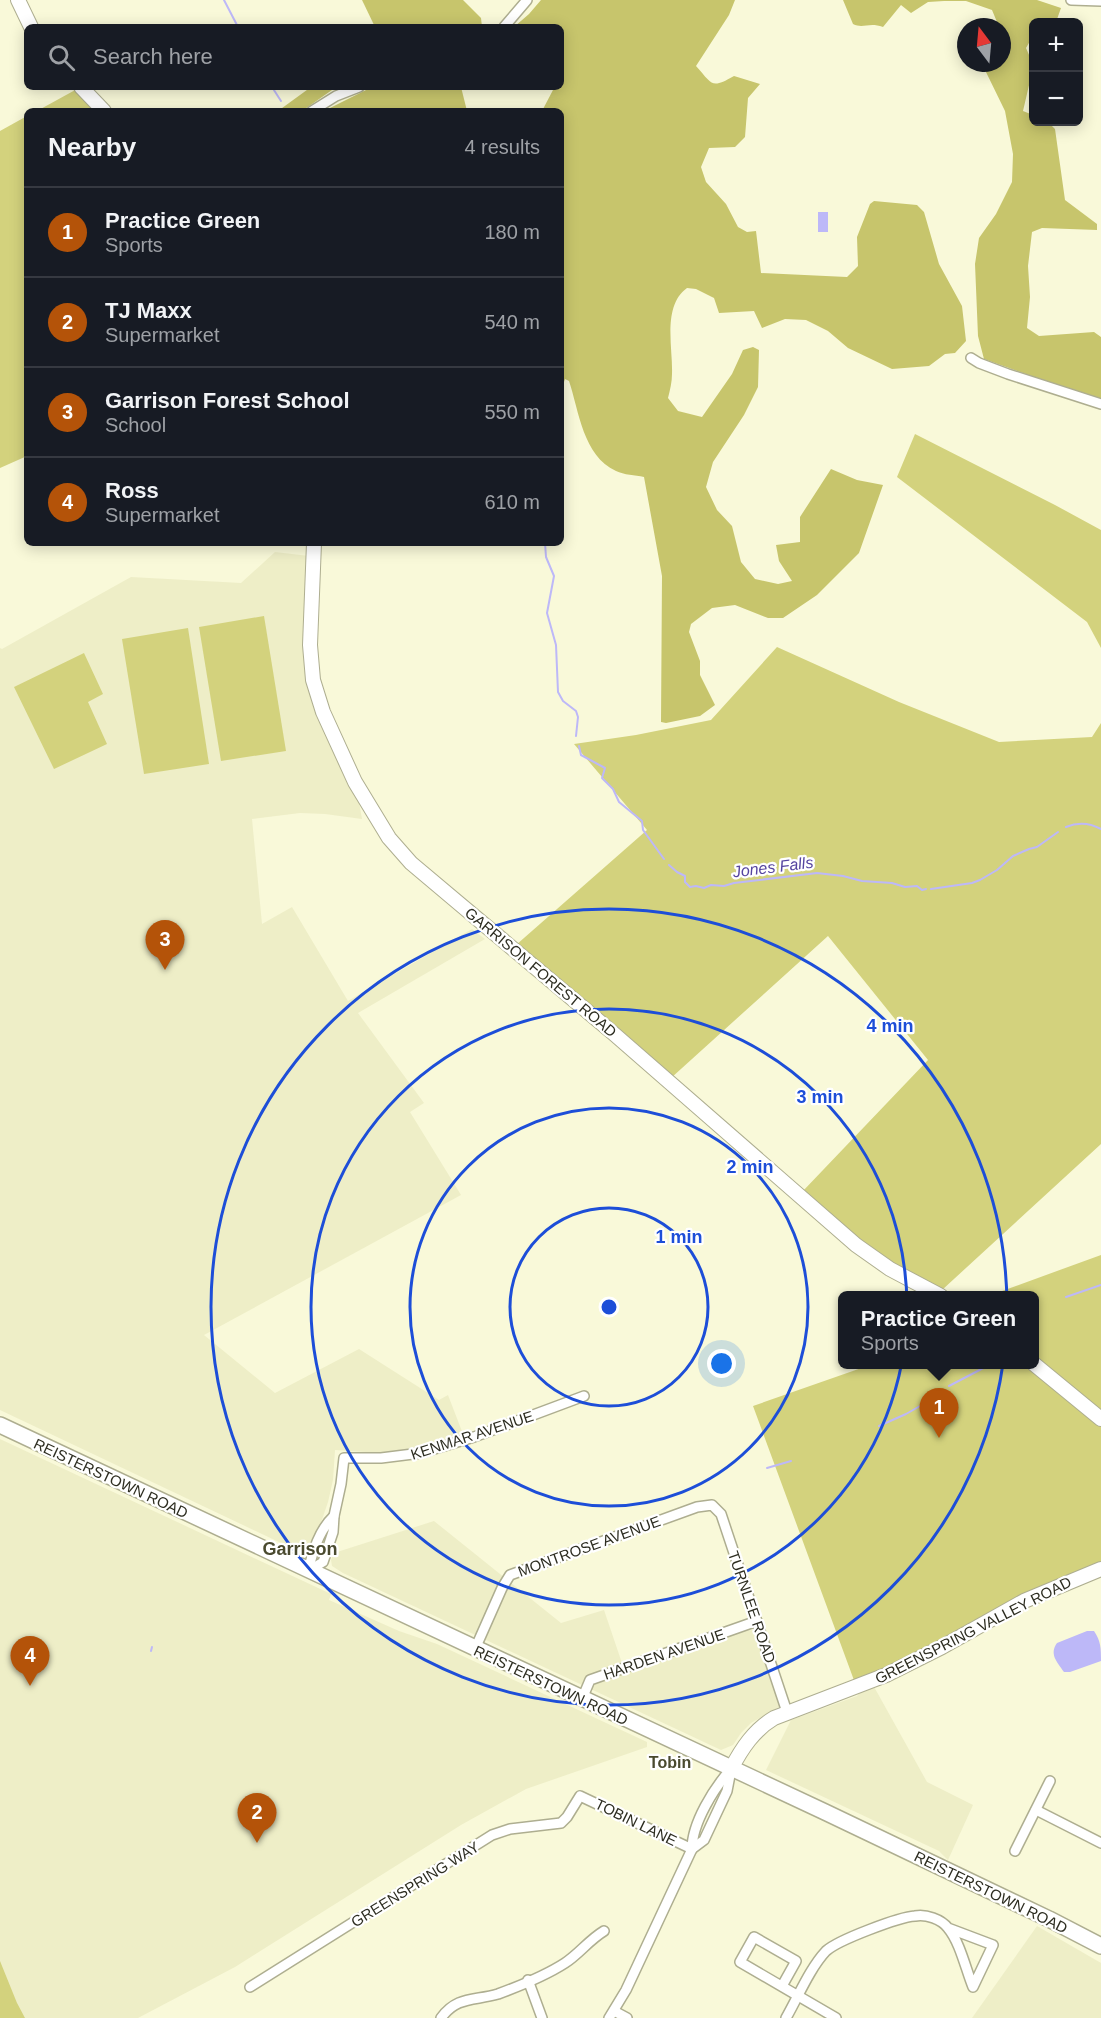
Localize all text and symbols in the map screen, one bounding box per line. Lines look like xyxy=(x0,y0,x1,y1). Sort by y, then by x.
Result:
north arrow xyxy=(957,18,1011,72)
map controls xyxy=(1029,18,1083,126)
button: + xyxy=(1029,18,1083,72)
search box xyxy=(24,24,564,90)
icon: search xyxy=(45,41,78,74)
text: Search here xyxy=(93,44,213,69)
button: − xyxy=(1029,72,1083,126)
text: Nearby xyxy=(48,132,136,162)
text: 4 results xyxy=(464,136,540,158)
text: Practice Green xyxy=(105,208,260,233)
text: 1 xyxy=(62,221,73,243)
text: 180 m xyxy=(484,221,540,243)
text: Sports xyxy=(105,234,163,256)
text: TJ Maxx xyxy=(105,298,192,323)
text: 2 xyxy=(62,311,73,333)
text: 540 m xyxy=(484,311,540,333)
text: Supermarket xyxy=(105,324,220,346)
text: Garrison Forest School xyxy=(105,388,350,413)
text: 3 xyxy=(62,401,73,423)
text: 550 m xyxy=(484,401,540,423)
text: School xyxy=(105,414,166,436)
text: Ross xyxy=(105,478,159,503)
text: 4 xyxy=(62,491,73,513)
text: 610 m xyxy=(484,491,540,513)
text: Supermarket xyxy=(105,504,220,526)
water label: Jones Falls xyxy=(731,854,814,880)
street label: GARRISON FOREST ROAD xyxy=(462,904,620,1040)
pin: 3 xyxy=(146,920,184,970)
text: 4 min xyxy=(866,1016,914,1036)
text: 3 min xyxy=(796,1087,844,1107)
text: 2 min xyxy=(726,1157,774,1177)
text: 1 min xyxy=(655,1227,703,1247)
popup xyxy=(838,1291,1039,1369)
centre of rings xyxy=(599,1297,619,1317)
text: Practice Green xyxy=(861,1306,1016,1331)
text: Sports xyxy=(861,1332,919,1354)
your location xyxy=(707,1349,736,1378)
pin: 1 xyxy=(920,1388,958,1438)
street label: KENMAR AVENUE xyxy=(408,1407,536,1463)
street label: REISTERSTOWN ROAD xyxy=(31,1435,191,1521)
street label: MONTROSE AVENUE xyxy=(515,1512,663,1580)
district label: Garrison xyxy=(262,1539,338,1559)
street label: TURNLEE ROAD xyxy=(725,1549,779,1665)
street label: GREENSPRING VALLEY ROAD xyxy=(872,1573,1074,1687)
street label: HARDEN AVENUE xyxy=(601,1625,727,1683)
pin: 4 xyxy=(10,1636,50,1686)
street label: REISTERSTOWN ROAD xyxy=(471,1642,631,1728)
district label: Tobin xyxy=(649,1754,691,1771)
pin: 2 xyxy=(238,1794,276,1843)
street label: TOBIN LANE xyxy=(592,1795,680,1849)
street label: GREENSPRING WAY xyxy=(348,1838,482,1930)
street label: REISTERSTOWN ROAD xyxy=(912,1848,1070,1937)

